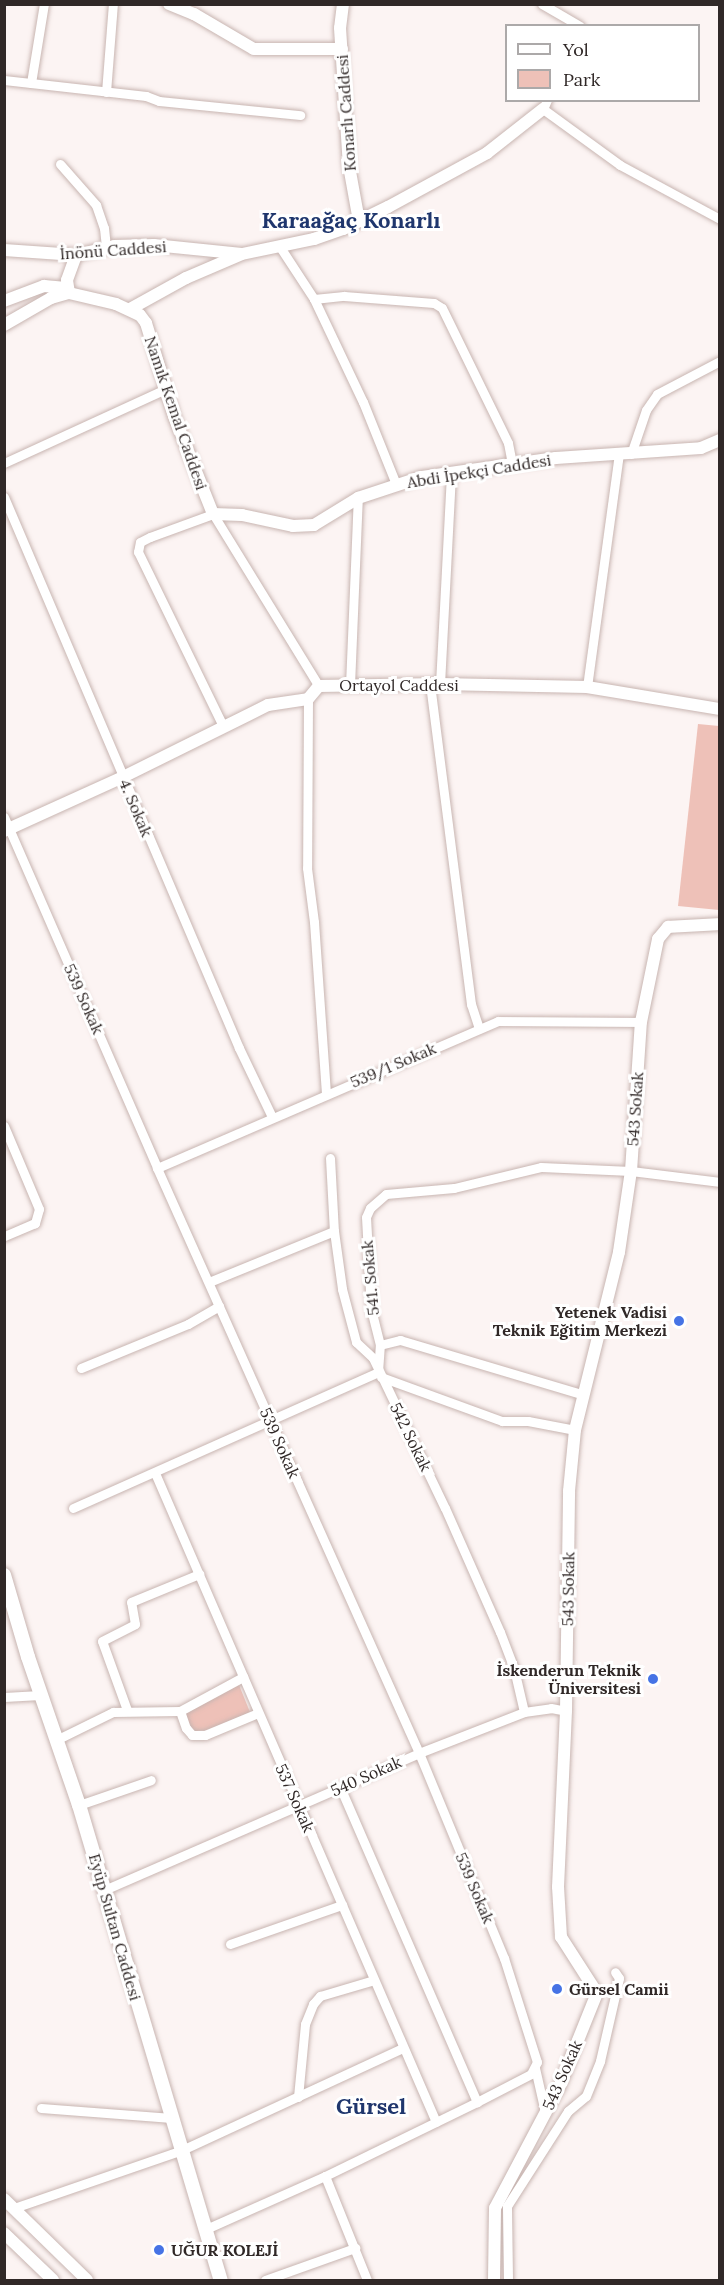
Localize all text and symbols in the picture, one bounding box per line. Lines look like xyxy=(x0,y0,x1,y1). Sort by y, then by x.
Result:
legend xyxy=(505,24,700,102)
text: Yol xyxy=(563,38,589,61)
street label: Konarlı Caddesi xyxy=(332,54,360,172)
text: Park xyxy=(563,68,600,91)
district label: Karaağaç Konarlı xyxy=(262,208,440,234)
street label: İnönü Caddesi xyxy=(59,237,167,263)
street label: Namık Kemal Caddesi xyxy=(141,333,211,493)
street label: Abdi İpekçi Caddesi xyxy=(406,450,552,492)
street label: Ortayol Caddesi xyxy=(339,675,459,695)
street label: 4. Sokak xyxy=(115,776,157,840)
street label: 539 Sokak xyxy=(60,961,108,1037)
street label: 539/1 Sokak xyxy=(347,1038,439,1092)
street label: 543 Sokak xyxy=(623,1071,647,1147)
street label: 541. Sokak xyxy=(357,1240,383,1316)
place label: Yetenek Vadisi Teknik Eğitim Merkezi xyxy=(493,1302,667,1340)
marker: Yetenek Vadisi Teknik Eğitim Merkezi xyxy=(672,1314,686,1328)
street label: 542 Sokak xyxy=(386,1400,436,1474)
street label: 539 Sokak xyxy=(256,1405,304,1481)
street label: 543 Sokak xyxy=(558,1552,578,1626)
place label: İskenderun Teknik Üniversitesi xyxy=(497,1660,641,1698)
marker: İskenderun Teknik Üniversitesi xyxy=(646,1672,660,1686)
street label: 540 Sokak xyxy=(328,1752,404,1800)
street label: 537 Sokak xyxy=(271,1761,319,1835)
street label: 539 Sokak xyxy=(452,1850,498,1926)
street label: Eyüp Sultan Caddesi xyxy=(85,1851,145,2003)
place label: Gürsel Camii xyxy=(569,1979,669,1999)
marker: Gürsel Camii xyxy=(550,1982,564,1996)
street label: 543 Sokak xyxy=(538,2037,586,2113)
district label: Gürsel xyxy=(336,2094,406,2120)
place label: UĞUR KOLEJİ xyxy=(171,2240,278,2260)
marker: UĞUR KOLEJİ xyxy=(152,2243,166,2257)

